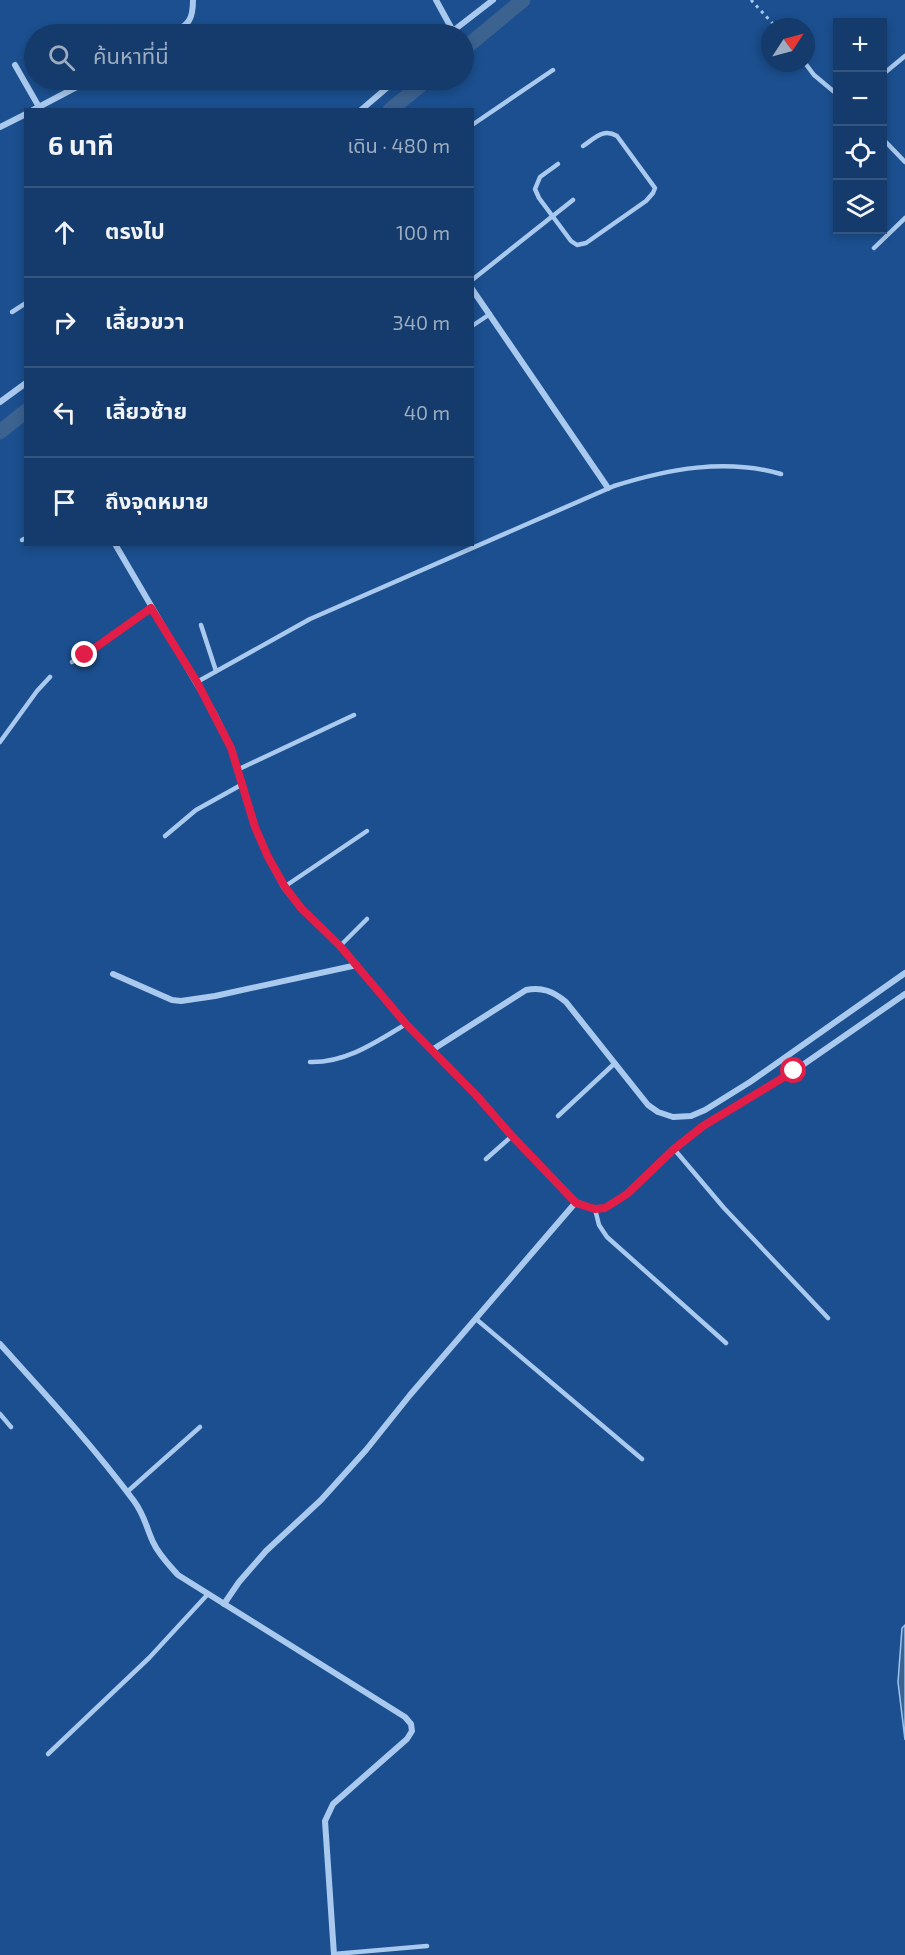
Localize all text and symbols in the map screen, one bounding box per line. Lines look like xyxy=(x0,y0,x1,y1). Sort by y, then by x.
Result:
north arrow xyxy=(761,18,815,72)
map controls xyxy=(833,18,887,234)
button: + xyxy=(833,18,887,72)
search box xyxy=(24,24,474,90)
icon: search xyxy=(45,41,78,74)
text: ค้นหาที่นี่ xyxy=(93,42,169,68)
button: − xyxy=(833,72,887,126)
button: locate xyxy=(833,126,887,180)
text: 6 นาที xyxy=(48,129,114,160)
text: เดิน · 480 m xyxy=(348,133,450,157)
button: layers xyxy=(833,180,887,234)
icon: ahead xyxy=(48,216,81,249)
text: ตรงไป xyxy=(105,217,165,243)
text: 100 m xyxy=(396,220,450,244)
icon: right xyxy=(48,306,81,339)
text: เลี้ยวขวา xyxy=(105,307,185,333)
text: 340 m xyxy=(393,310,450,334)
icon: left xyxy=(48,396,81,429)
text: เลี้ยวซ้าย xyxy=(105,397,187,423)
text: 40 m xyxy=(404,400,450,424)
icon: arrive xyxy=(48,486,81,519)
text: ถึงจุดหมาย xyxy=(105,487,209,513)
route end xyxy=(71,641,97,667)
route start xyxy=(780,1057,806,1083)

